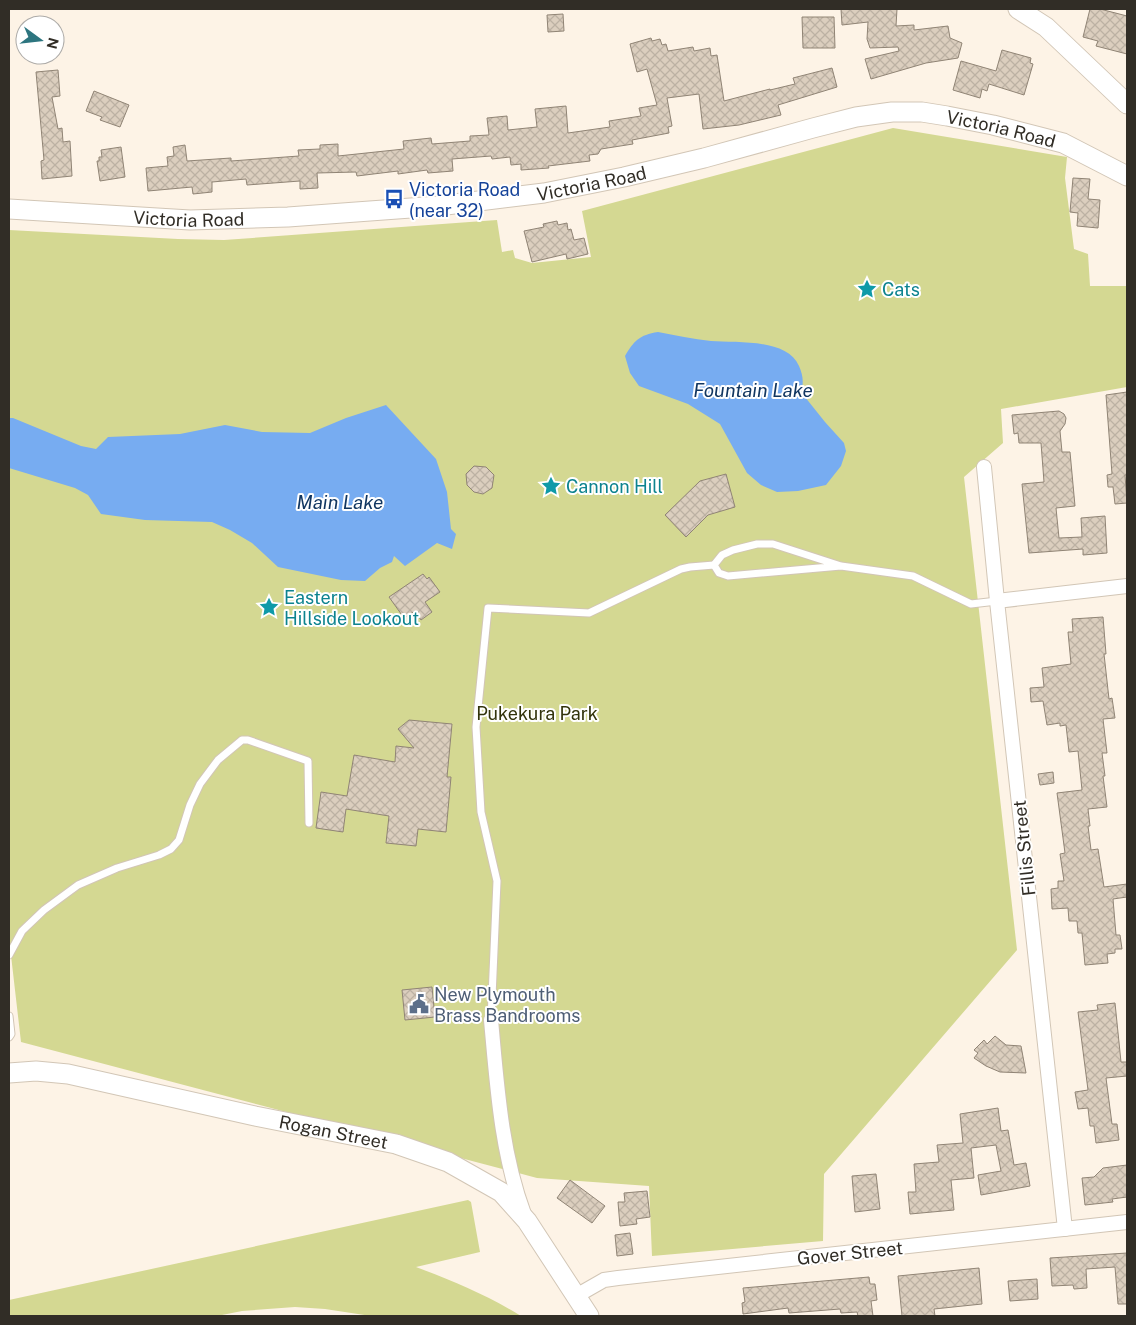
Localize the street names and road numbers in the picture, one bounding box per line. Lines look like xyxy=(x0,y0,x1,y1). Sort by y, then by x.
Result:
street label: Victoria Road xyxy=(945,106,1058,151)
street label: Victoria Road xyxy=(535,162,648,204)
street label: Victoria Road xyxy=(132,206,245,231)
street label: Fillis Street xyxy=(1009,799,1039,897)
street label: Rogan Street xyxy=(277,1111,390,1153)
street label: Gover Street xyxy=(796,1237,904,1269)

